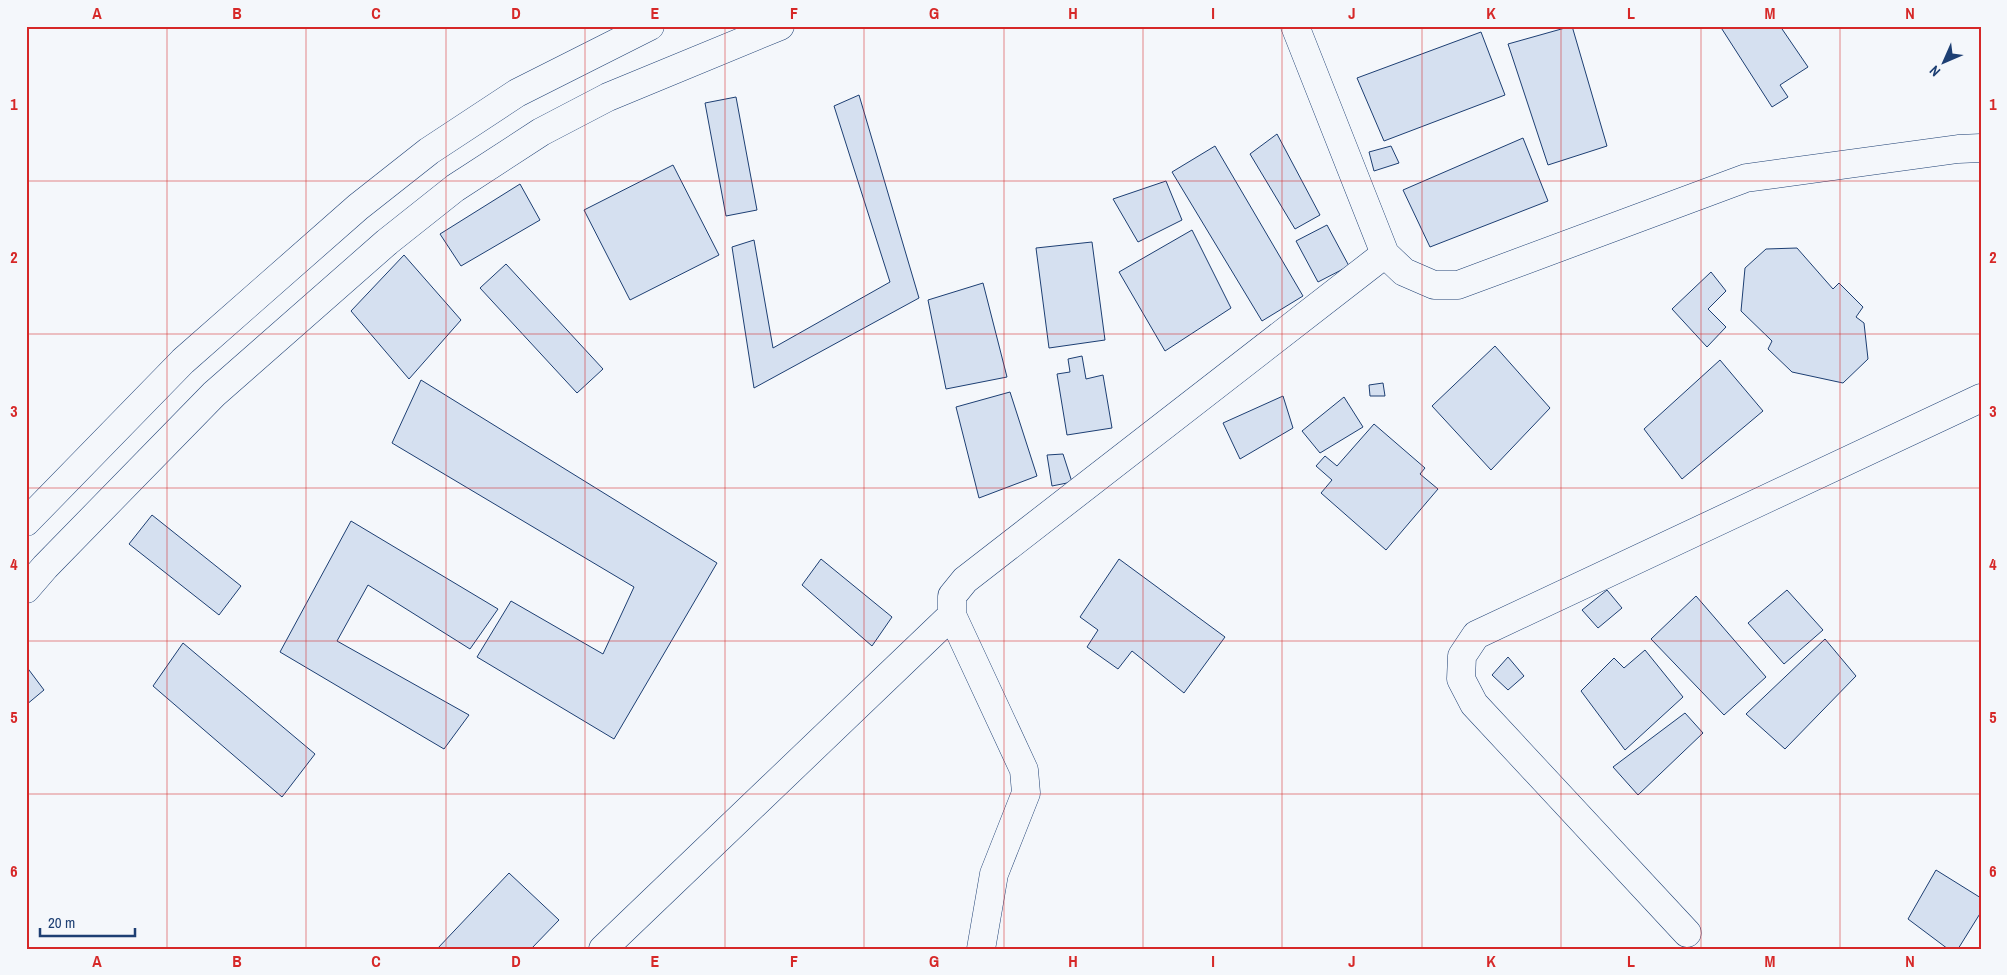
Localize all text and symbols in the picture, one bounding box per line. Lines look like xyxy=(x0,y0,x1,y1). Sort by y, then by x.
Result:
text: A xyxy=(92,2,102,24)
text: B xyxy=(232,2,242,24)
text: C xyxy=(371,2,381,24)
text: D xyxy=(511,2,521,24)
text: E xyxy=(651,2,660,24)
text: F xyxy=(790,2,798,24)
text: G xyxy=(929,2,939,24)
text: H xyxy=(1068,2,1078,24)
text: I xyxy=(1211,2,1215,24)
text: J xyxy=(1348,2,1356,24)
text: K xyxy=(1486,2,1496,24)
text: L xyxy=(1627,2,1635,24)
text: M xyxy=(1765,2,1776,24)
text: N xyxy=(1905,2,1915,24)
north arrow xyxy=(1920,38,1970,88)
text: N xyxy=(1926,62,1944,80)
text: 1 xyxy=(10,93,18,115)
text: 1 xyxy=(1989,93,1997,115)
text: 2 xyxy=(10,246,18,268)
text: 2 xyxy=(1989,246,1997,268)
text: 3 xyxy=(10,400,18,422)
text: 3 xyxy=(1989,400,1997,422)
text: 4 xyxy=(10,553,18,575)
text: 4 xyxy=(1989,553,1997,575)
text: 5 xyxy=(10,706,18,728)
text: 5 xyxy=(1989,706,1997,728)
text: 6 xyxy=(10,860,18,882)
text: 6 xyxy=(1989,860,1997,882)
scale bar xyxy=(40,905,135,937)
text: 20 m xyxy=(48,912,75,933)
text: A xyxy=(92,950,102,972)
text: B xyxy=(232,950,242,972)
text: C xyxy=(371,950,381,972)
text: D xyxy=(511,950,521,972)
text: E xyxy=(651,950,660,972)
text: F xyxy=(790,950,798,972)
text: G xyxy=(929,950,939,972)
text: H xyxy=(1068,950,1078,972)
text: I xyxy=(1211,950,1215,972)
text: J xyxy=(1348,950,1356,972)
text: K xyxy=(1486,950,1496,972)
text: L xyxy=(1627,950,1635,972)
text: M xyxy=(1765,950,1776,972)
text: N xyxy=(1905,950,1915,972)

